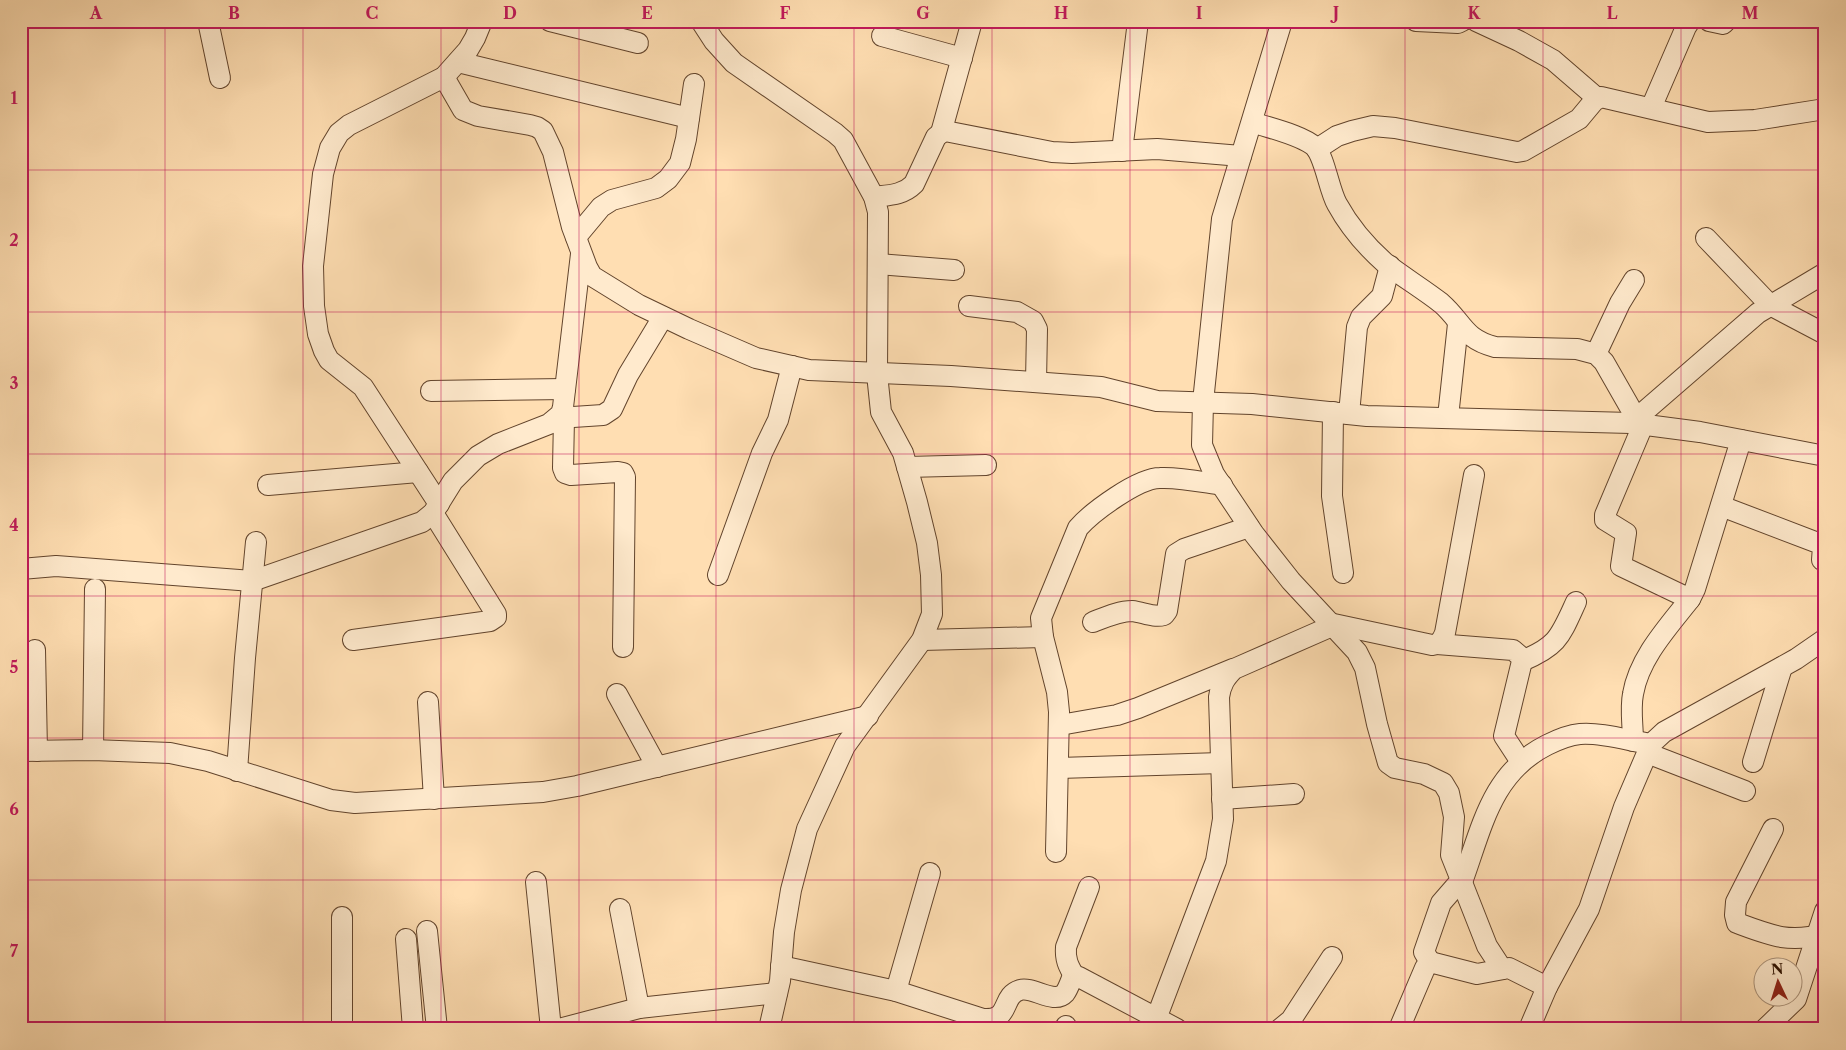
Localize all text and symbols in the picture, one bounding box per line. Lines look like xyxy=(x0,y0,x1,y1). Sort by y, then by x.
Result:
text: A xyxy=(89,3,103,23)
text: B xyxy=(228,3,240,23)
text: C xyxy=(366,3,378,23)
text: D xyxy=(503,3,517,23)
text: E xyxy=(641,3,653,23)
text: F xyxy=(780,3,791,23)
text: G xyxy=(916,3,930,23)
text: H xyxy=(1054,3,1068,23)
text: I xyxy=(1196,3,1203,23)
text: J xyxy=(1330,3,1339,23)
text: K xyxy=(1468,3,1482,23)
text: L xyxy=(1606,3,1618,23)
text: M xyxy=(1742,3,1759,23)
text: 1 xyxy=(10,88,18,108)
text: 2 xyxy=(9,230,19,250)
text: 3 xyxy=(9,373,19,393)
text: 4 xyxy=(9,515,19,535)
text: 5 xyxy=(10,657,19,677)
text: 6 xyxy=(9,799,19,819)
text: 7 xyxy=(10,941,19,961)
north arrow xyxy=(1754,958,1804,1008)
text: N xyxy=(1770,960,1784,978)

